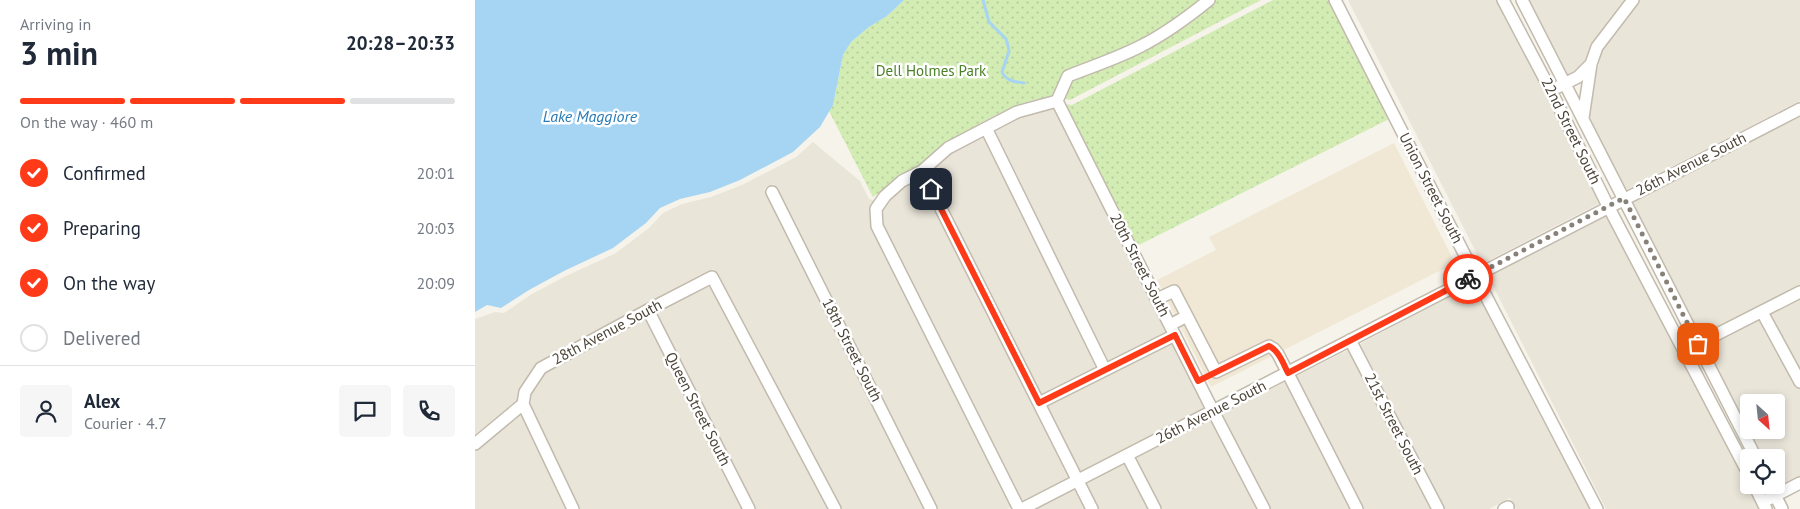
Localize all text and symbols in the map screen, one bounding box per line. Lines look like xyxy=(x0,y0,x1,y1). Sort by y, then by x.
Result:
text: Arriving in xyxy=(20,14,91,34)
text: 20:28–20:33 xyxy=(346,31,455,55)
text: 3 min xyxy=(20,32,98,74)
park label: Dell Holmes Park xyxy=(876,61,987,80)
street label: 22nd Street South xyxy=(1537,74,1605,187)
water label: Lake Maggiore xyxy=(543,106,638,126)
text: On the way · 460 m xyxy=(20,112,153,132)
street label: 26th Avenue South xyxy=(1632,128,1749,200)
street label: Union Street South xyxy=(1395,129,1468,246)
icon: check xyxy=(20,159,48,187)
text: Confirmed xyxy=(63,161,146,185)
text: 20:01 xyxy=(417,163,455,183)
pin xyxy=(910,168,952,210)
icon: home xyxy=(917,175,945,203)
street label: 20th Street South xyxy=(1106,210,1175,320)
icon: check xyxy=(20,214,48,242)
text: Preparing xyxy=(63,216,141,240)
text: 20:03 xyxy=(417,218,455,238)
courier xyxy=(1443,254,1493,304)
icon: bike xyxy=(1454,265,1482,293)
icon: check xyxy=(20,269,48,297)
text: On the way xyxy=(63,271,155,295)
text: 20:09 xyxy=(417,273,455,293)
street label: 28th Avenue South xyxy=(549,295,665,368)
street label: 18th Street South xyxy=(818,295,887,405)
pin xyxy=(1677,323,1719,365)
text: Delivered xyxy=(63,326,141,350)
icon: bag xyxy=(1684,330,1712,358)
street label: Queen Street South xyxy=(662,349,735,469)
street label: 21st Street South xyxy=(1361,370,1428,478)
street label: 26th Avenue South xyxy=(1152,376,1269,448)
button: person xyxy=(20,385,72,437)
button: chat xyxy=(339,385,391,437)
button: phone xyxy=(403,385,455,437)
text: Alex xyxy=(84,389,120,413)
north arrow xyxy=(1740,394,1785,439)
map controls xyxy=(1740,394,1785,494)
text: Courier · 4.7 xyxy=(84,413,167,433)
button: locate xyxy=(1740,449,1785,494)

